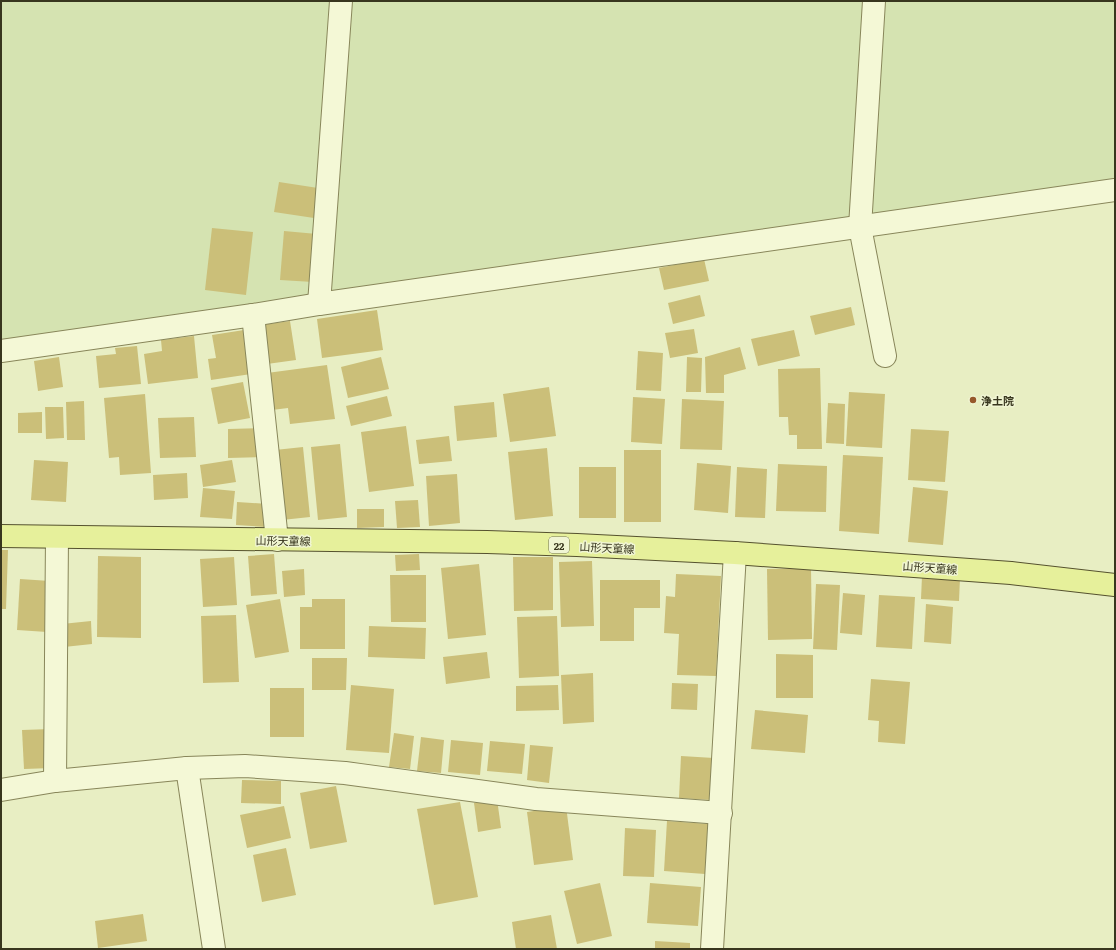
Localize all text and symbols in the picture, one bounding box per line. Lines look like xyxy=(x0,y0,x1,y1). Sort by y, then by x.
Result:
place label: 浄土院 xyxy=(981,392,1014,408)
marker: 浄土院 xyxy=(968,395,978,405)
street label: 山形天童線 xyxy=(255,532,311,548)
road number: 22 xyxy=(549,537,569,553)
street label: 山形天童線 xyxy=(579,538,635,556)
street label: 山形天童線 xyxy=(902,557,958,577)

